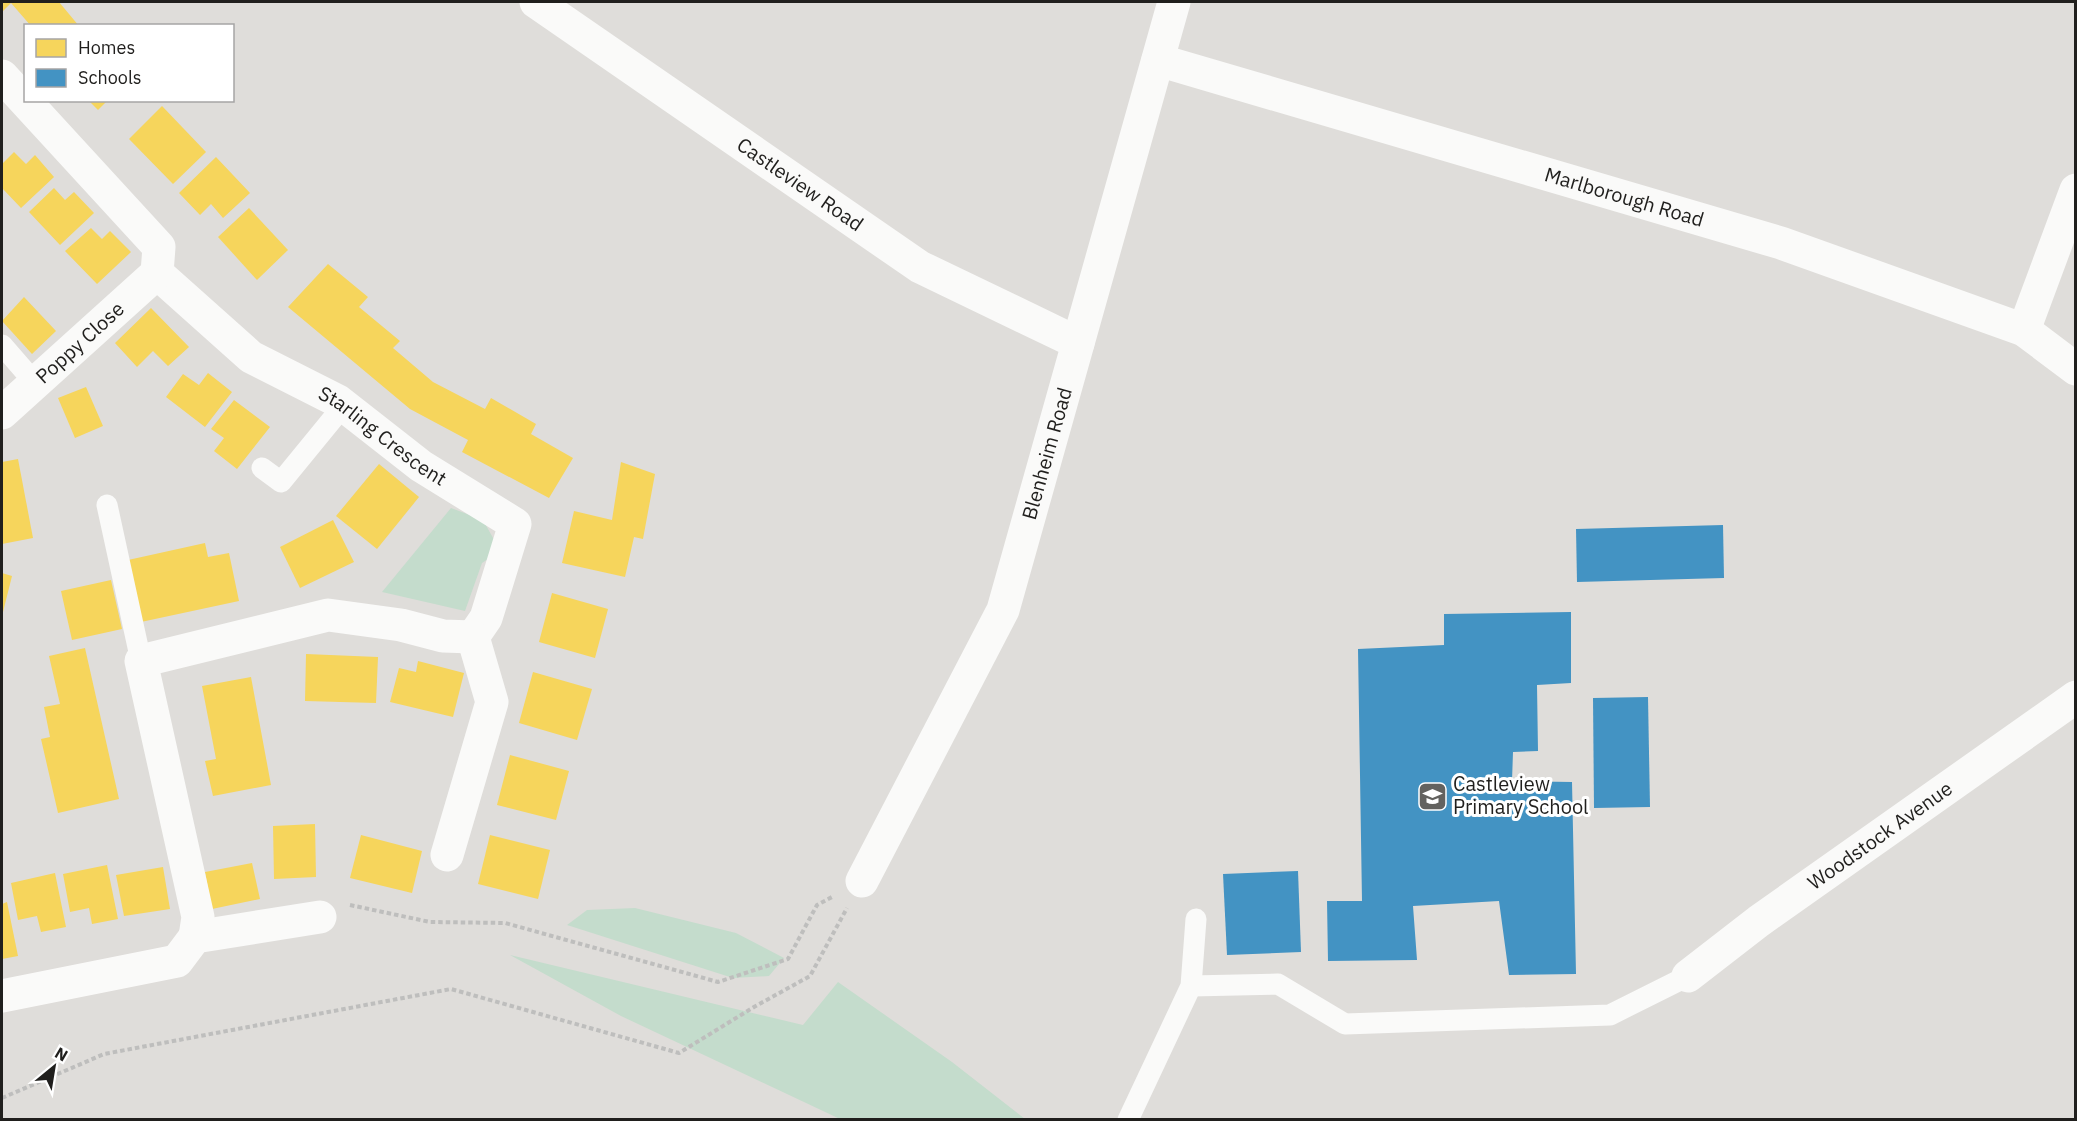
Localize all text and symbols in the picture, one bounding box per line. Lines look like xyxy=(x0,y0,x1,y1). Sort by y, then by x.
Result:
legend xyxy=(24,24,234,102)
text: Homes xyxy=(78,36,135,59)
text: Schools xyxy=(78,66,142,89)
street label: Castleview Road xyxy=(732,131,869,237)
street label: Marlborough Road xyxy=(1541,160,1707,233)
street label: Poppy Close xyxy=(30,295,130,389)
street label: Starling Crescent xyxy=(314,379,452,492)
street label: Blenheim Road xyxy=(1015,384,1078,523)
place label: Castleview Primary School xyxy=(1453,770,1589,820)
street label: Woodstock Avenue xyxy=(1802,775,1958,896)
school or university icon: Castleview Primary School xyxy=(1416,780,1448,812)
north arrow xyxy=(24,1037,84,1097)
text: N xyxy=(51,1042,72,1066)

